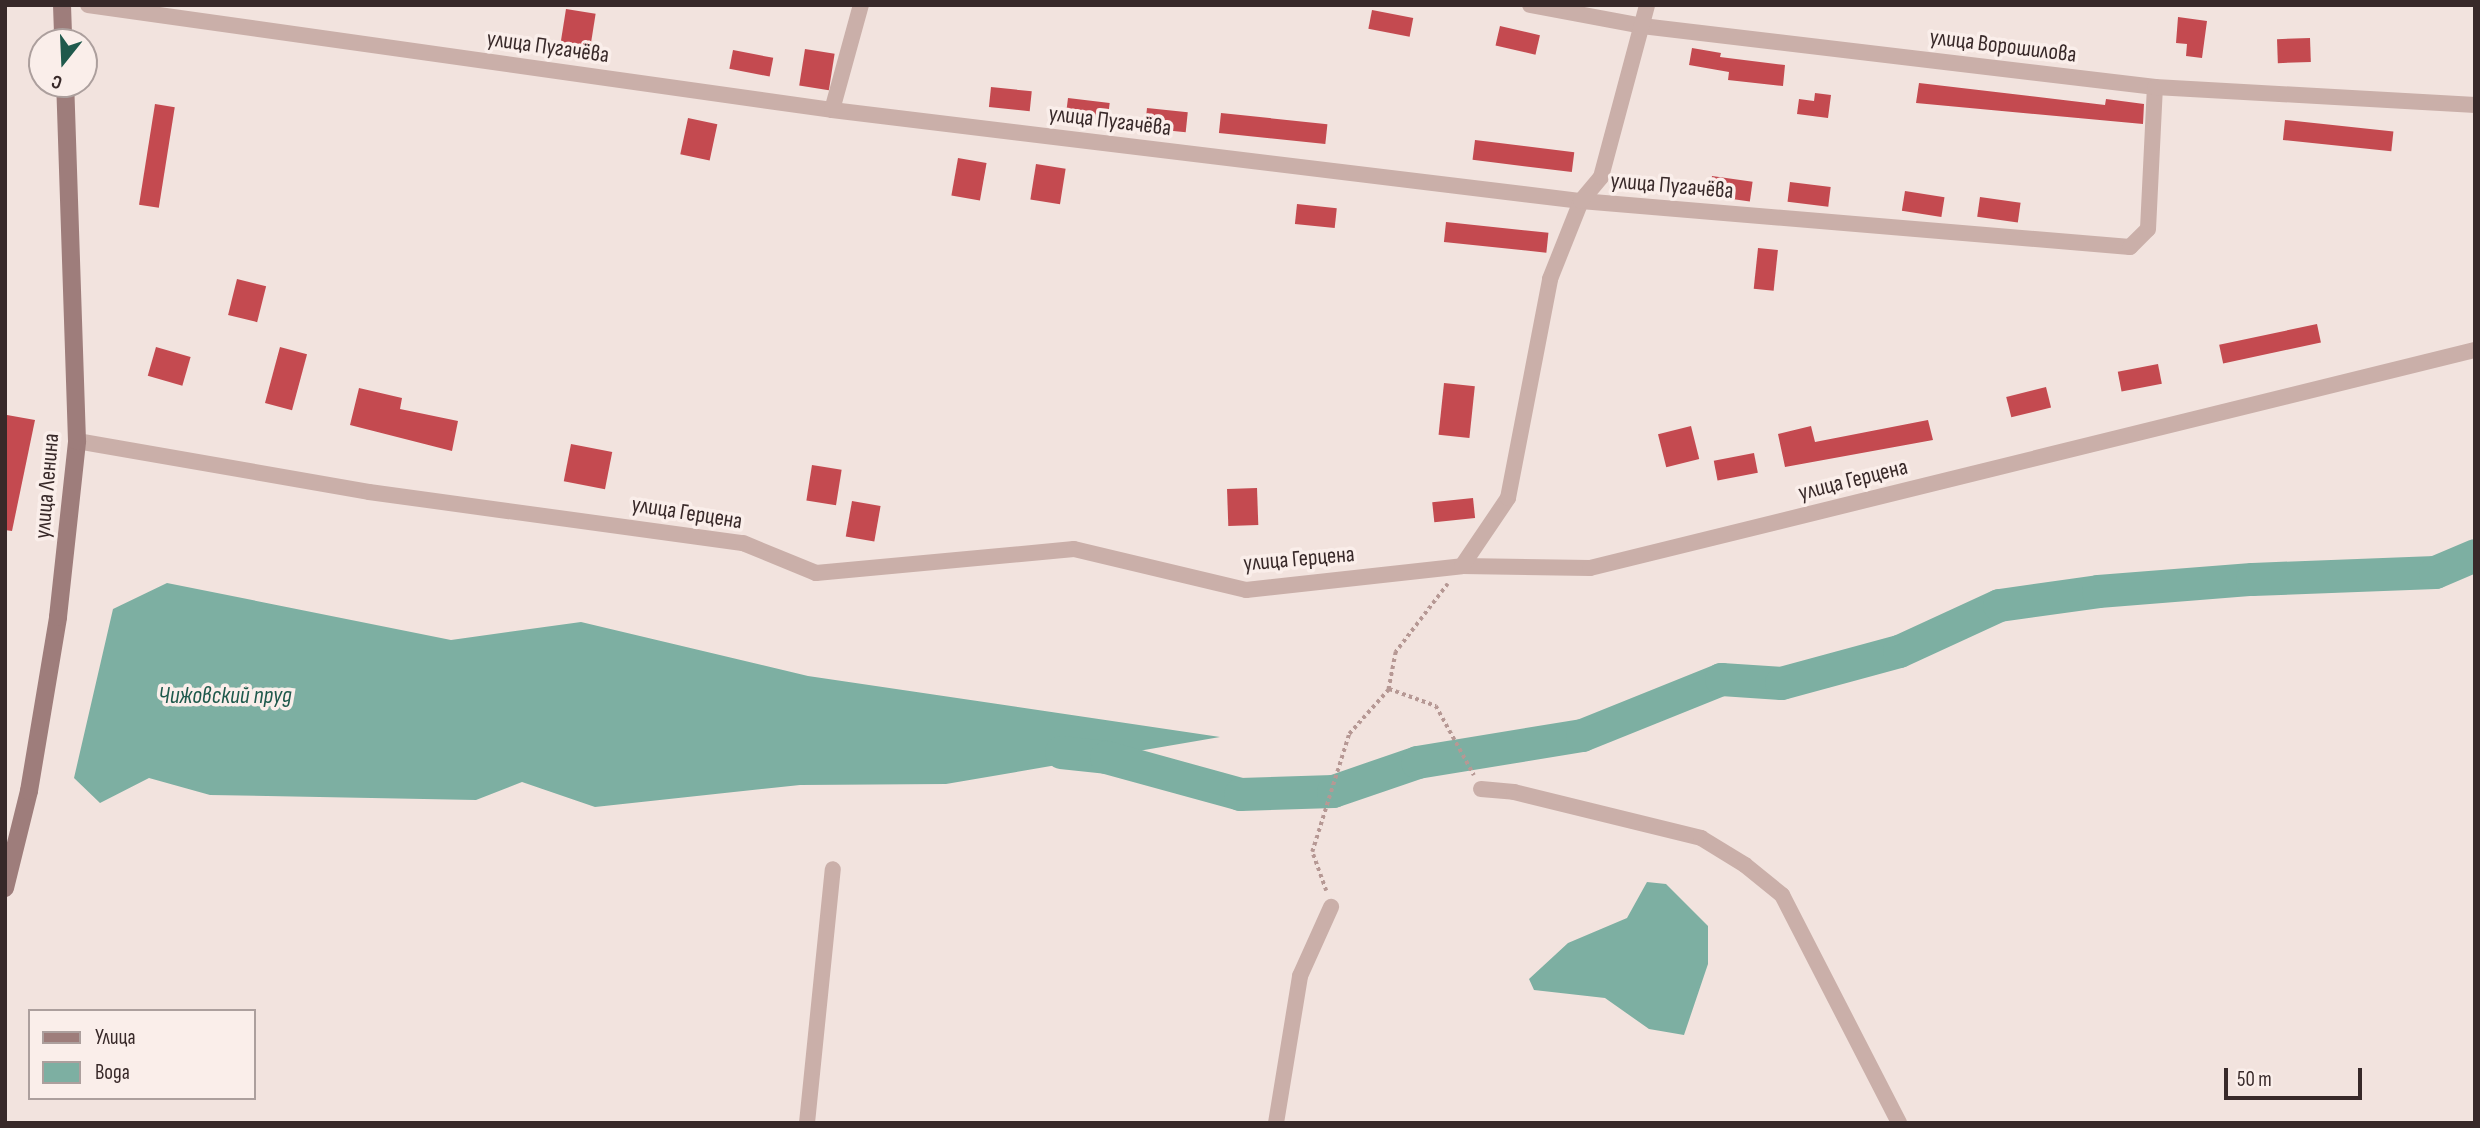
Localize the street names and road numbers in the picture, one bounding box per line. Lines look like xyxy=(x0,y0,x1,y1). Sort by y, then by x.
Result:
street label: улица Ворошилова xyxy=(1928,23,2078,69)
street label: улица Пугачёва xyxy=(485,25,611,69)
street label: улица Пугачёва xyxy=(1047,100,1173,142)
street label: улица Пугачёва xyxy=(1609,167,1735,205)
street label: улица Ленина xyxy=(29,432,65,540)
street label: улица Герцена xyxy=(1796,453,1910,507)
street label: улица Герцена xyxy=(630,491,744,535)
street label: улица Герцена xyxy=(1242,540,1356,578)

